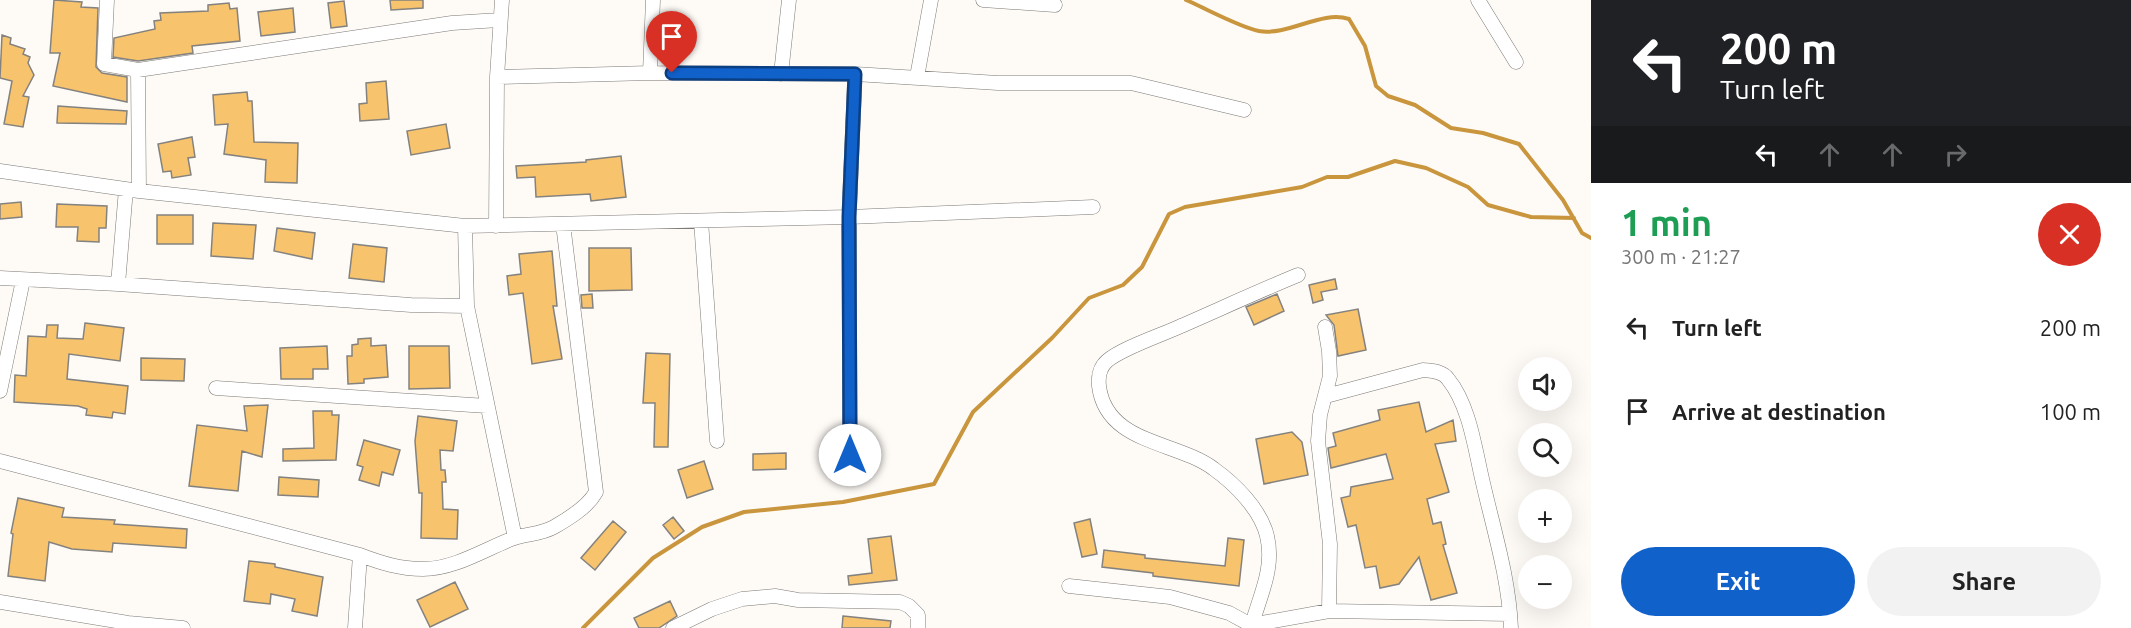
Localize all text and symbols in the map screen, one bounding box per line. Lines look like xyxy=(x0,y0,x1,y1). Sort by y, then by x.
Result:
pin xyxy=(646,11,697,73)
icon: arrive xyxy=(655,20,688,53)
icon: left xyxy=(1621,24,1699,102)
text: 200 m xyxy=(1720,25,1837,72)
text: Turn left xyxy=(1720,74,1824,104)
icon: left xyxy=(1750,138,1783,171)
icon: ahead xyxy=(1813,138,1846,171)
icon: ahead xyxy=(1876,138,1909,171)
icon: right xyxy=(1939,138,1972,171)
text: 1 min xyxy=(1621,202,1712,243)
button: close xyxy=(2038,203,2101,266)
text: 300 m · 21:27 xyxy=(1621,245,1741,268)
icon: left xyxy=(1621,311,1654,344)
text: Turn left xyxy=(1672,315,1762,340)
text: 200 m xyxy=(2040,315,2101,340)
map controls xyxy=(1518,357,1572,609)
button: sound xyxy=(1518,357,1572,411)
icon: arrive xyxy=(1621,395,1654,428)
text: Arrive at destination xyxy=(1672,399,1886,424)
text: 100 m xyxy=(2040,399,2101,424)
position arrow xyxy=(818,423,882,487)
button: search xyxy=(1518,423,1572,477)
button: + xyxy=(1518,489,1572,543)
button: Exit xyxy=(1621,547,1855,616)
button: Share xyxy=(1867,547,2101,616)
button: − xyxy=(1518,555,1572,609)

